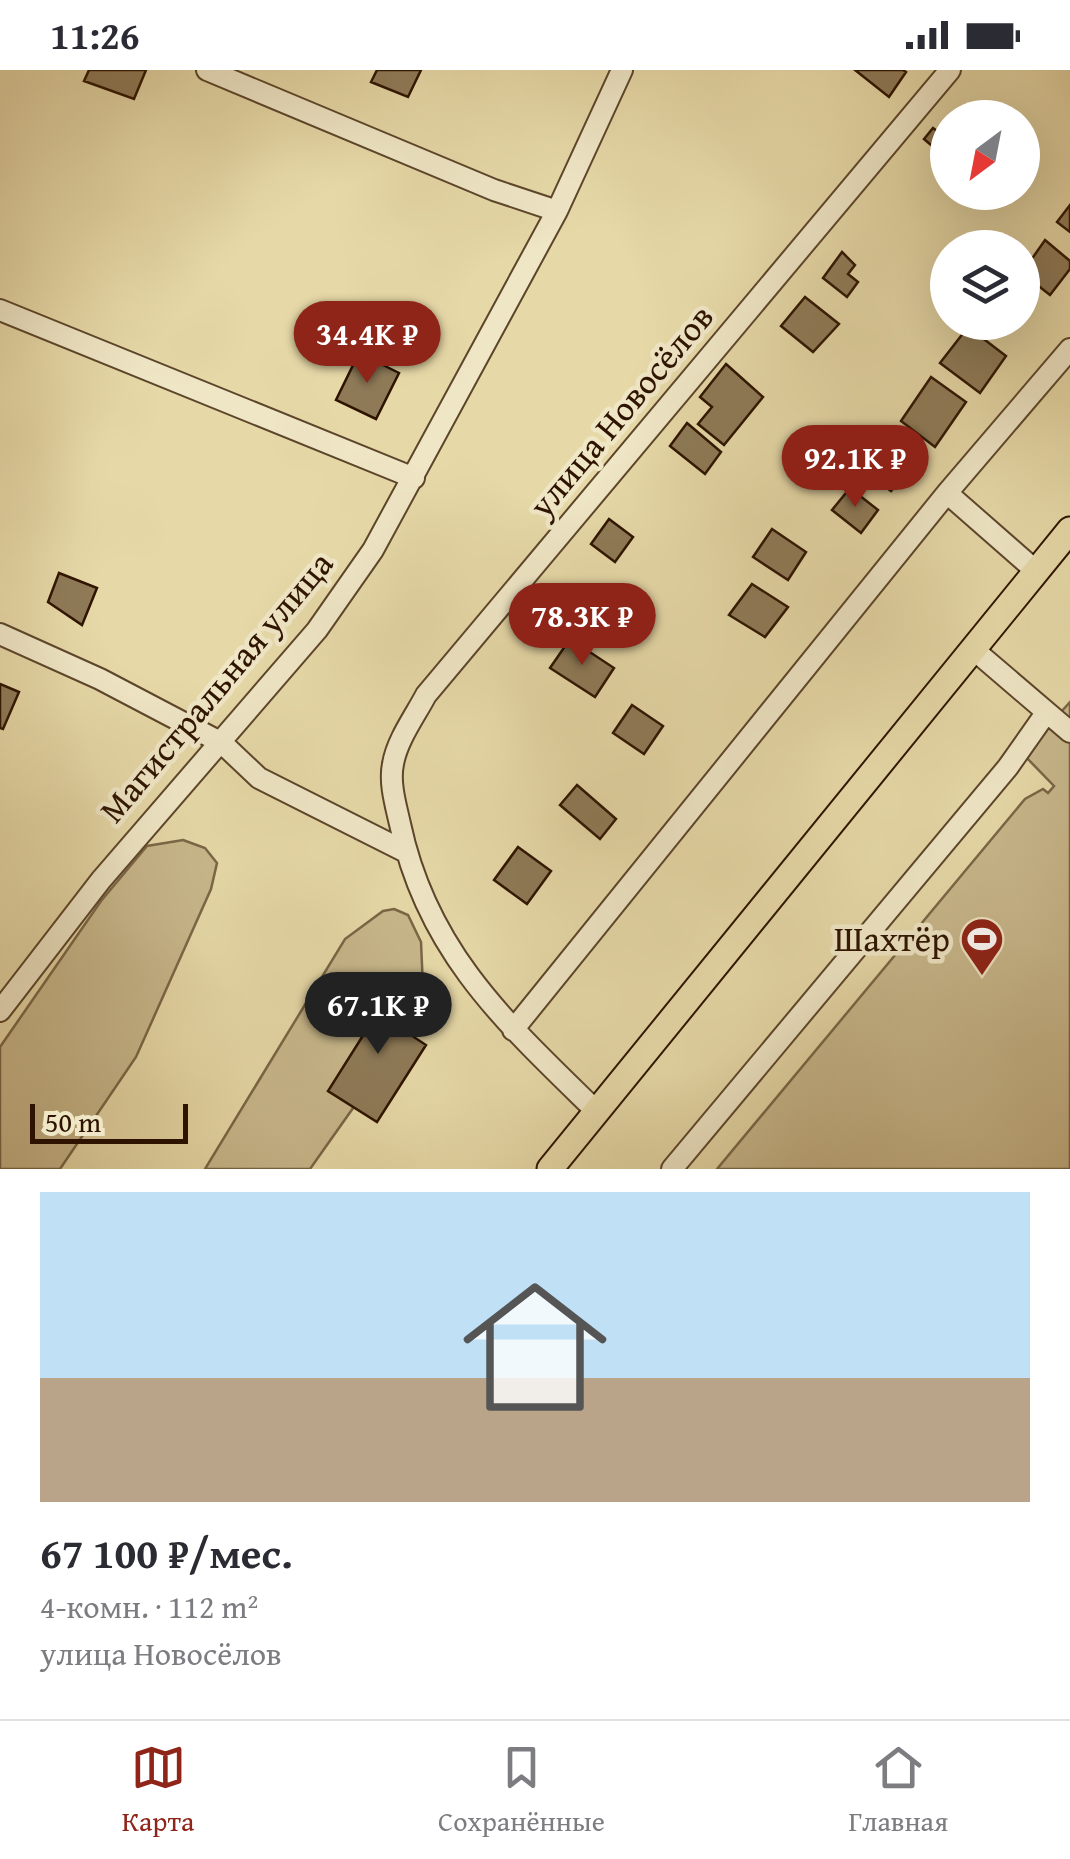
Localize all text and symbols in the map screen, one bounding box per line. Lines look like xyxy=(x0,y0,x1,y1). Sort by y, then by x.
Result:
text: 11:26 xyxy=(50,7,140,63)
north arrow xyxy=(930,100,1040,210)
map controls xyxy=(930,100,1040,340)
button: layers xyxy=(930,230,1040,340)
street label: улица Новосёлов xyxy=(515,293,725,529)
pin: 34.4K ₽ xyxy=(275,301,459,386)
text: 34.4K ₽ xyxy=(316,310,418,357)
pin: 92.1K ₽ xyxy=(763,425,947,510)
text: 92.1K ₽ xyxy=(804,434,906,481)
street label: Магистральная улица xyxy=(87,540,345,833)
pin: 78.3K ₽ xyxy=(490,583,674,668)
text: 78.3K ₽ xyxy=(531,592,633,639)
place label: Шахтёр xyxy=(834,913,950,964)
sports icon: Шахтёр xyxy=(959,916,1005,977)
pin: 67.1K ₽ xyxy=(286,972,470,1057)
text: 67.1K ₽ xyxy=(327,981,429,1028)
scale bar xyxy=(30,1099,188,1144)
text: 50 m xyxy=(45,1101,101,1142)
icon: home xyxy=(445,1257,625,1437)
text: 67 100 ₽/мес. xyxy=(40,1522,293,1583)
text: 4-комн. · 112 m² xyxy=(40,1583,258,1630)
text: улица Новосёлов xyxy=(40,1630,282,1677)
tab: Карта xyxy=(122,1740,194,1841)
tab: Сохранённые xyxy=(438,1740,605,1841)
tab: Главная xyxy=(848,1740,948,1841)

